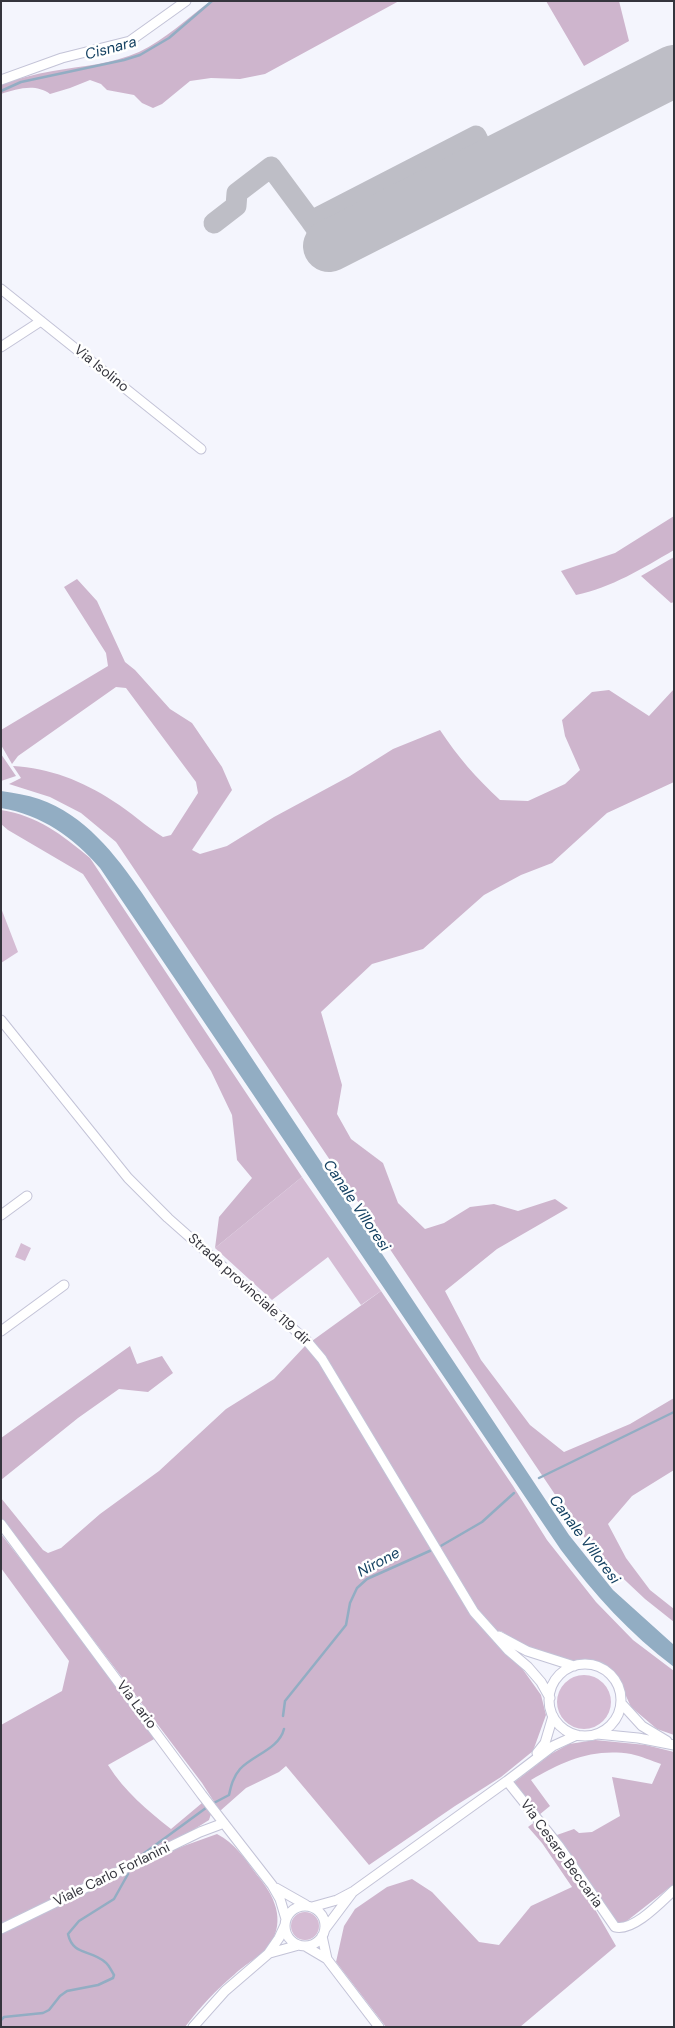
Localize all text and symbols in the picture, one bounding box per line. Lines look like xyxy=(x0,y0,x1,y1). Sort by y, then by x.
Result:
water label: Cisnara xyxy=(83,33,139,65)
street label: Via Isolino xyxy=(70,342,132,396)
water label: Canale Villoresi xyxy=(319,1157,393,1255)
street label: Strada provinciale 119 dir xyxy=(184,1230,314,1350)
water label: Canale Villoresi xyxy=(545,1492,623,1588)
water label: Nirone xyxy=(355,1544,403,1582)
street label: Via Lario xyxy=(112,1678,160,1732)
street label: Via Cesare Beccaria xyxy=(516,1797,606,1911)
street label: Viale Carlo Forlanini xyxy=(51,1840,173,1910)

